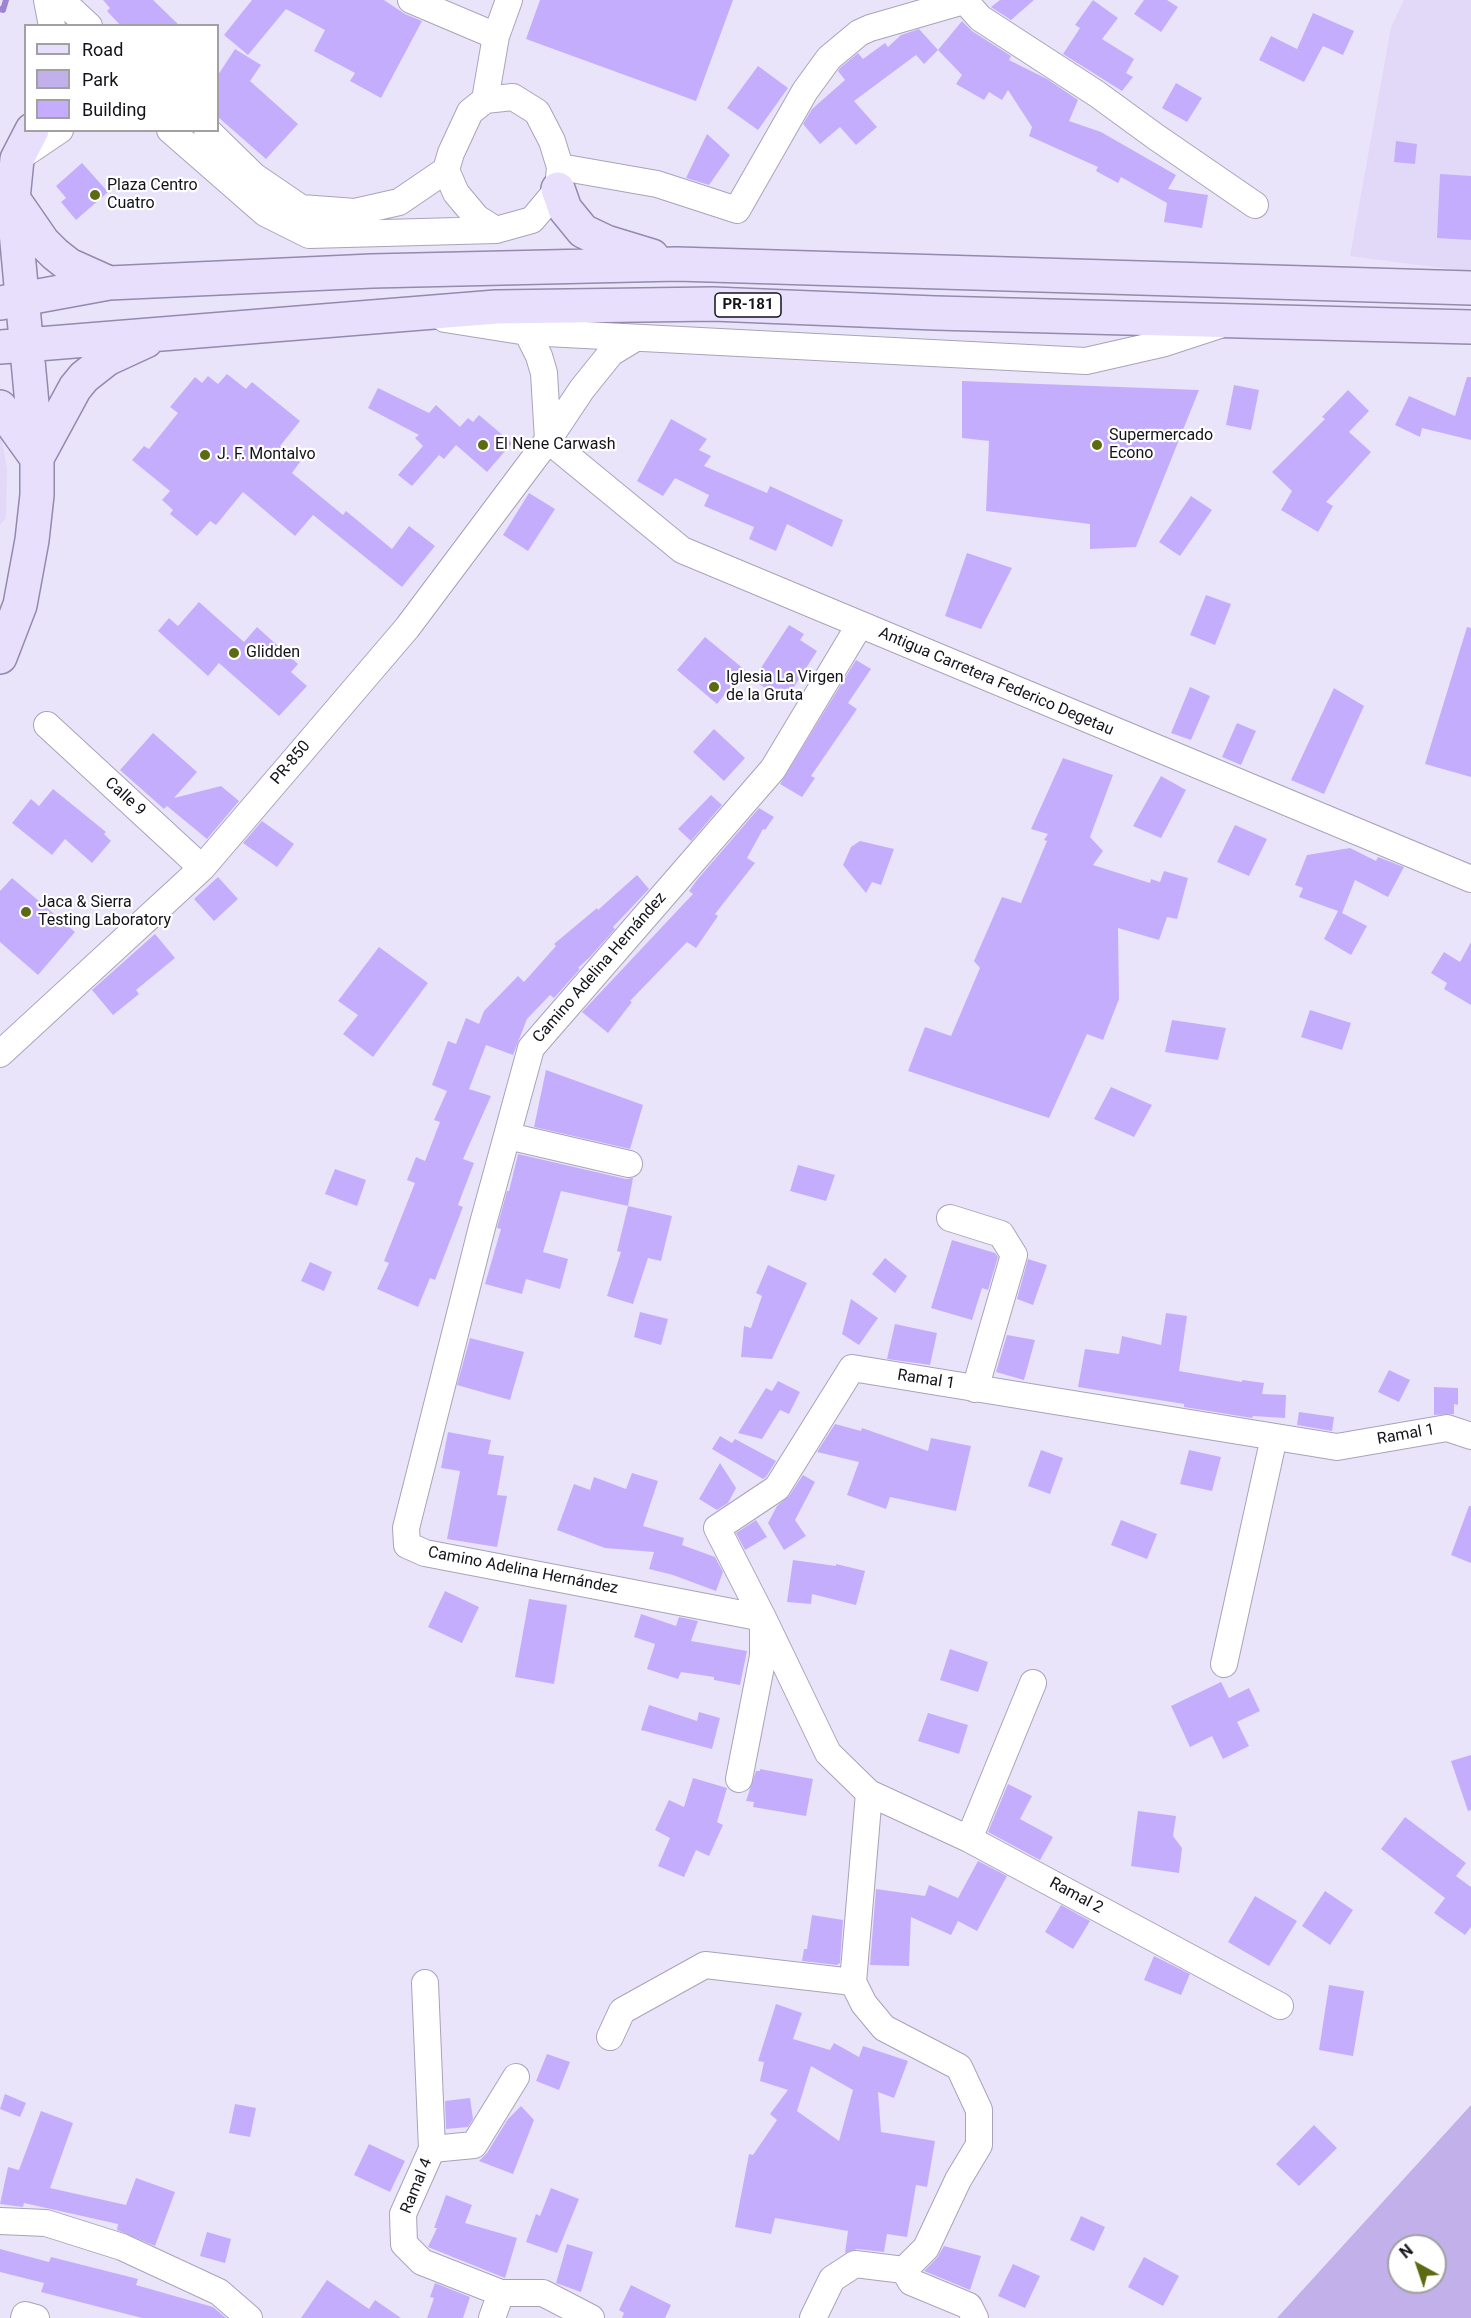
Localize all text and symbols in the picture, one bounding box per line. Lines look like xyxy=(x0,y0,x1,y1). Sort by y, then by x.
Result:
legend xyxy=(24,24,219,132)
text: Road xyxy=(82,39,123,60)
text: Park xyxy=(82,69,118,90)
text: Building xyxy=(82,99,146,120)
place label: Plaza Centro Cuatro xyxy=(107,176,198,214)
marker: Plaza Centro Cuatro xyxy=(88,188,102,202)
road number: PR-181 xyxy=(715,293,781,317)
place label: Supermercado Econo xyxy=(1109,426,1213,464)
place label: El Nene Carwash xyxy=(495,435,616,455)
marker: El Nene Carwash xyxy=(476,438,490,452)
marker: Supermercado Econo xyxy=(1090,438,1104,452)
place label: J. F. Montalvo xyxy=(217,445,316,465)
marker: J. F. Montalvo xyxy=(198,448,212,462)
street label: Antigua Carretera Federico Degetau xyxy=(876,624,1116,740)
place label: Glidden xyxy=(246,643,300,663)
marker: Glidden xyxy=(227,646,241,660)
place label: Iglesia La Virgen de la Gruta xyxy=(726,668,843,706)
marker: Iglesia La Virgen de la Gruta xyxy=(707,680,721,694)
street label: PR-850 xyxy=(267,737,315,789)
street label: Calle 9 xyxy=(101,774,149,820)
street label: Camino Adelina Hernández xyxy=(529,889,671,1047)
place label: Jaca & Sierra Testing Laboratory xyxy=(38,893,171,931)
marker: Jaca & Sierra Testing Laboratory xyxy=(19,905,33,919)
street label: Ramal 1 xyxy=(896,1366,956,1394)
street label: Ramal 1 xyxy=(1376,1420,1436,1450)
street label: Camino Adelina Hernández xyxy=(426,1543,620,1599)
street label: Ramal 2 xyxy=(1046,1874,1106,1918)
street label: Ramal 4 xyxy=(397,2155,437,2217)
north arrow xyxy=(1387,2234,1447,2294)
text: N xyxy=(1396,2240,1417,2262)

